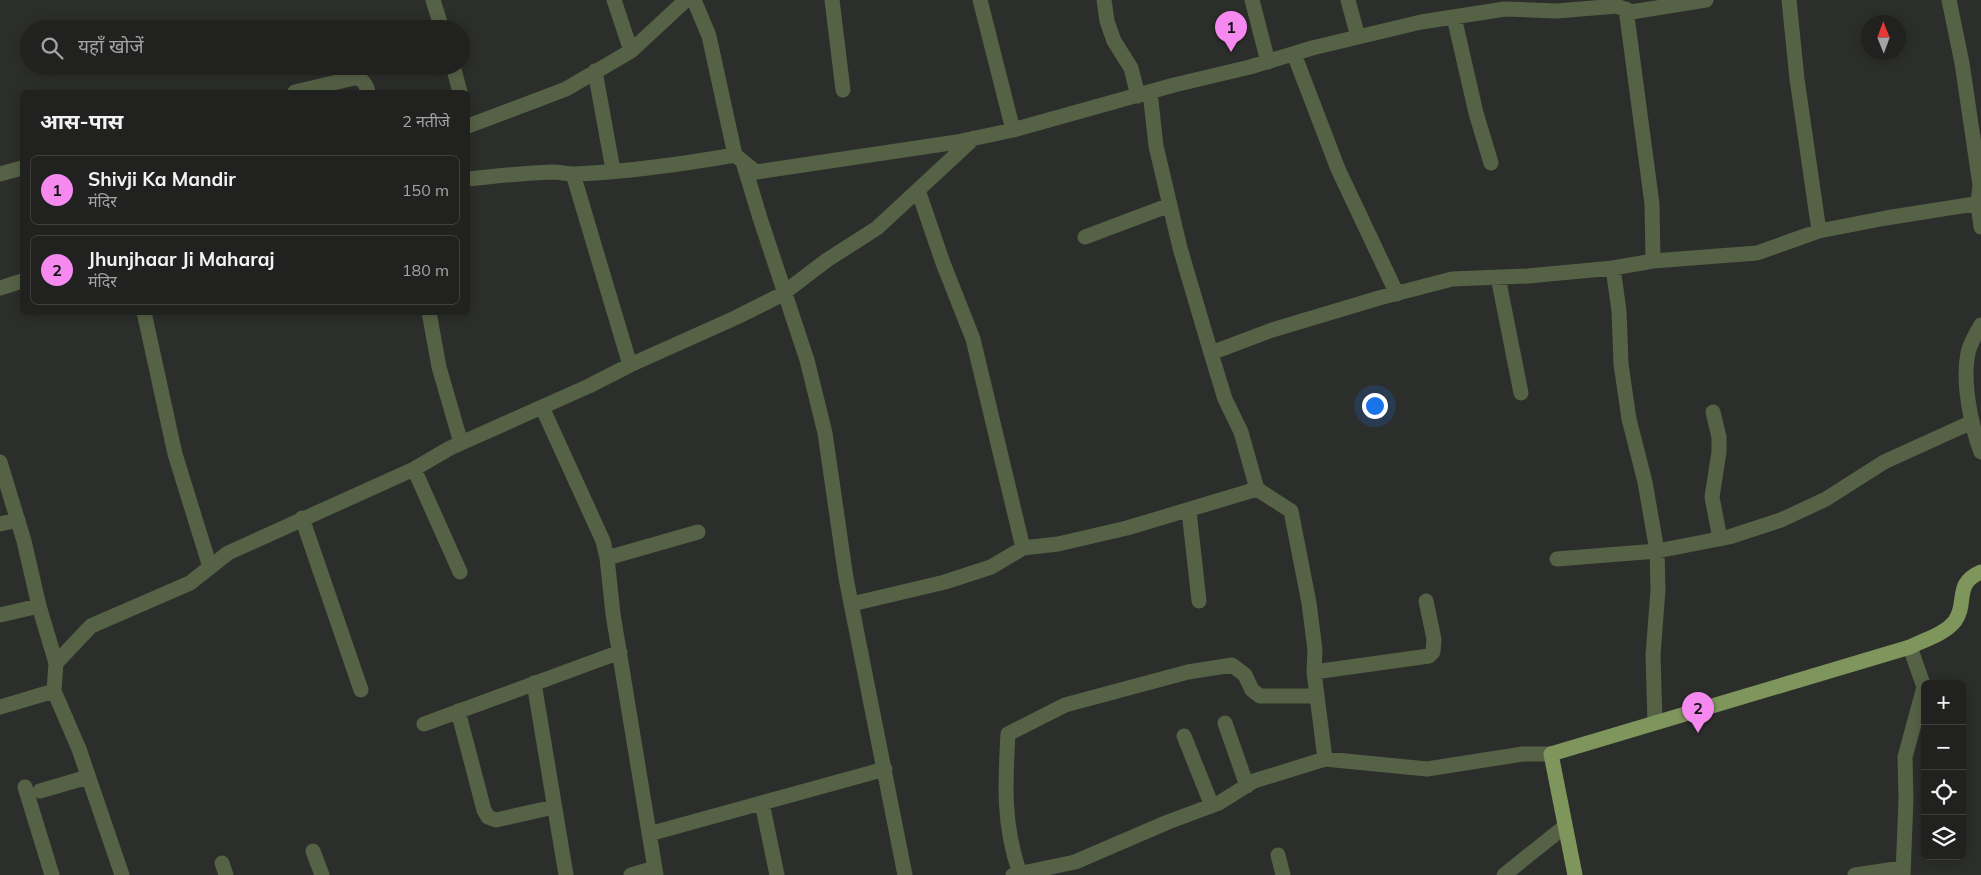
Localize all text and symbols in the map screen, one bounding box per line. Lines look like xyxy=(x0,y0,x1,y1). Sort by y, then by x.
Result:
pin: 1 xyxy=(1215,11,1247,52)
north arrow xyxy=(1861,15,1906,60)
search box xyxy=(20,20,470,75)
icon: search xyxy=(38,34,66,62)
text: यहाँ खोजें xyxy=(78,34,144,58)
text: आस-पास xyxy=(40,108,123,134)
text: 2 नतीजे xyxy=(402,111,450,131)
text: Shivji Ka Mandir xyxy=(88,167,236,191)
text: 1 xyxy=(52,180,62,200)
text: 150 m xyxy=(402,180,449,200)
text: मंदिर xyxy=(88,191,117,211)
text: Jhunjhaar Ji Maharaj xyxy=(88,247,274,271)
text: 2 xyxy=(52,260,62,280)
text: 180 m xyxy=(402,260,449,280)
text: मंदिर xyxy=(88,271,117,291)
your location xyxy=(1362,393,1388,419)
map controls xyxy=(1921,680,1966,860)
button: + xyxy=(1921,680,1966,725)
pin: 2 xyxy=(1682,692,1714,733)
button: − xyxy=(1921,725,1966,770)
button: locate xyxy=(1921,770,1966,815)
button: layers xyxy=(1921,815,1966,860)

